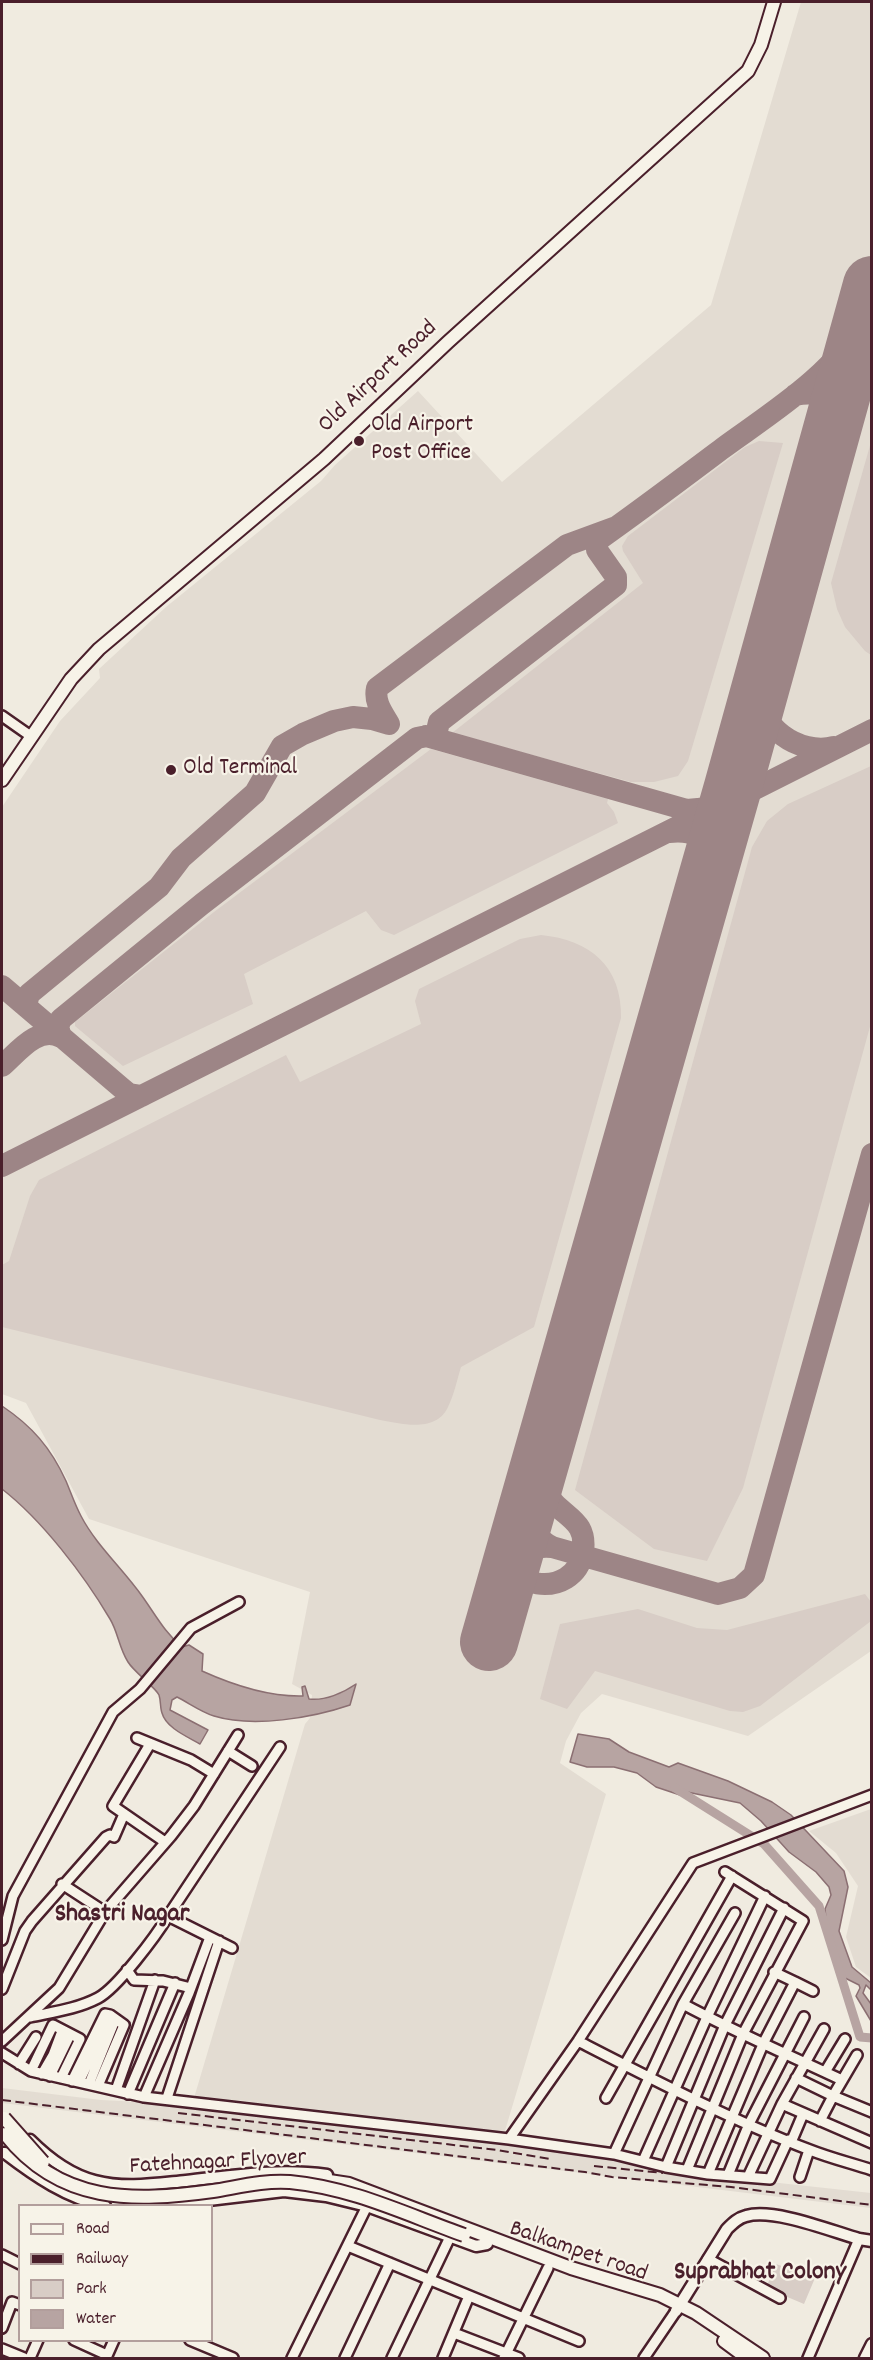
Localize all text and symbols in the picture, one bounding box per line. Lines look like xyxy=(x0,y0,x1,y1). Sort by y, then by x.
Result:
street label: Old Airport Road xyxy=(313,315,445,441)
place label: Old Airport Post Office xyxy=(371,413,473,469)
marker: Old Airport Post Office xyxy=(352,434,366,448)
place label: Old Terminal xyxy=(183,756,297,784)
marker: Old Terminal xyxy=(164,763,178,777)
district label: Shastri Nagar xyxy=(55,1900,189,1932)
street label: Fatehnagar Flyover xyxy=(129,2145,307,2183)
legend xyxy=(18,2204,213,2342)
street label: Balkampet road xyxy=(505,2216,651,2290)
text: Road xyxy=(76,2217,110,2242)
text: Railway xyxy=(76,2247,128,2272)
district label: Suprabhat Colony xyxy=(674,2258,846,2290)
text: Park xyxy=(76,2277,107,2302)
text: Water xyxy=(76,2307,116,2332)

